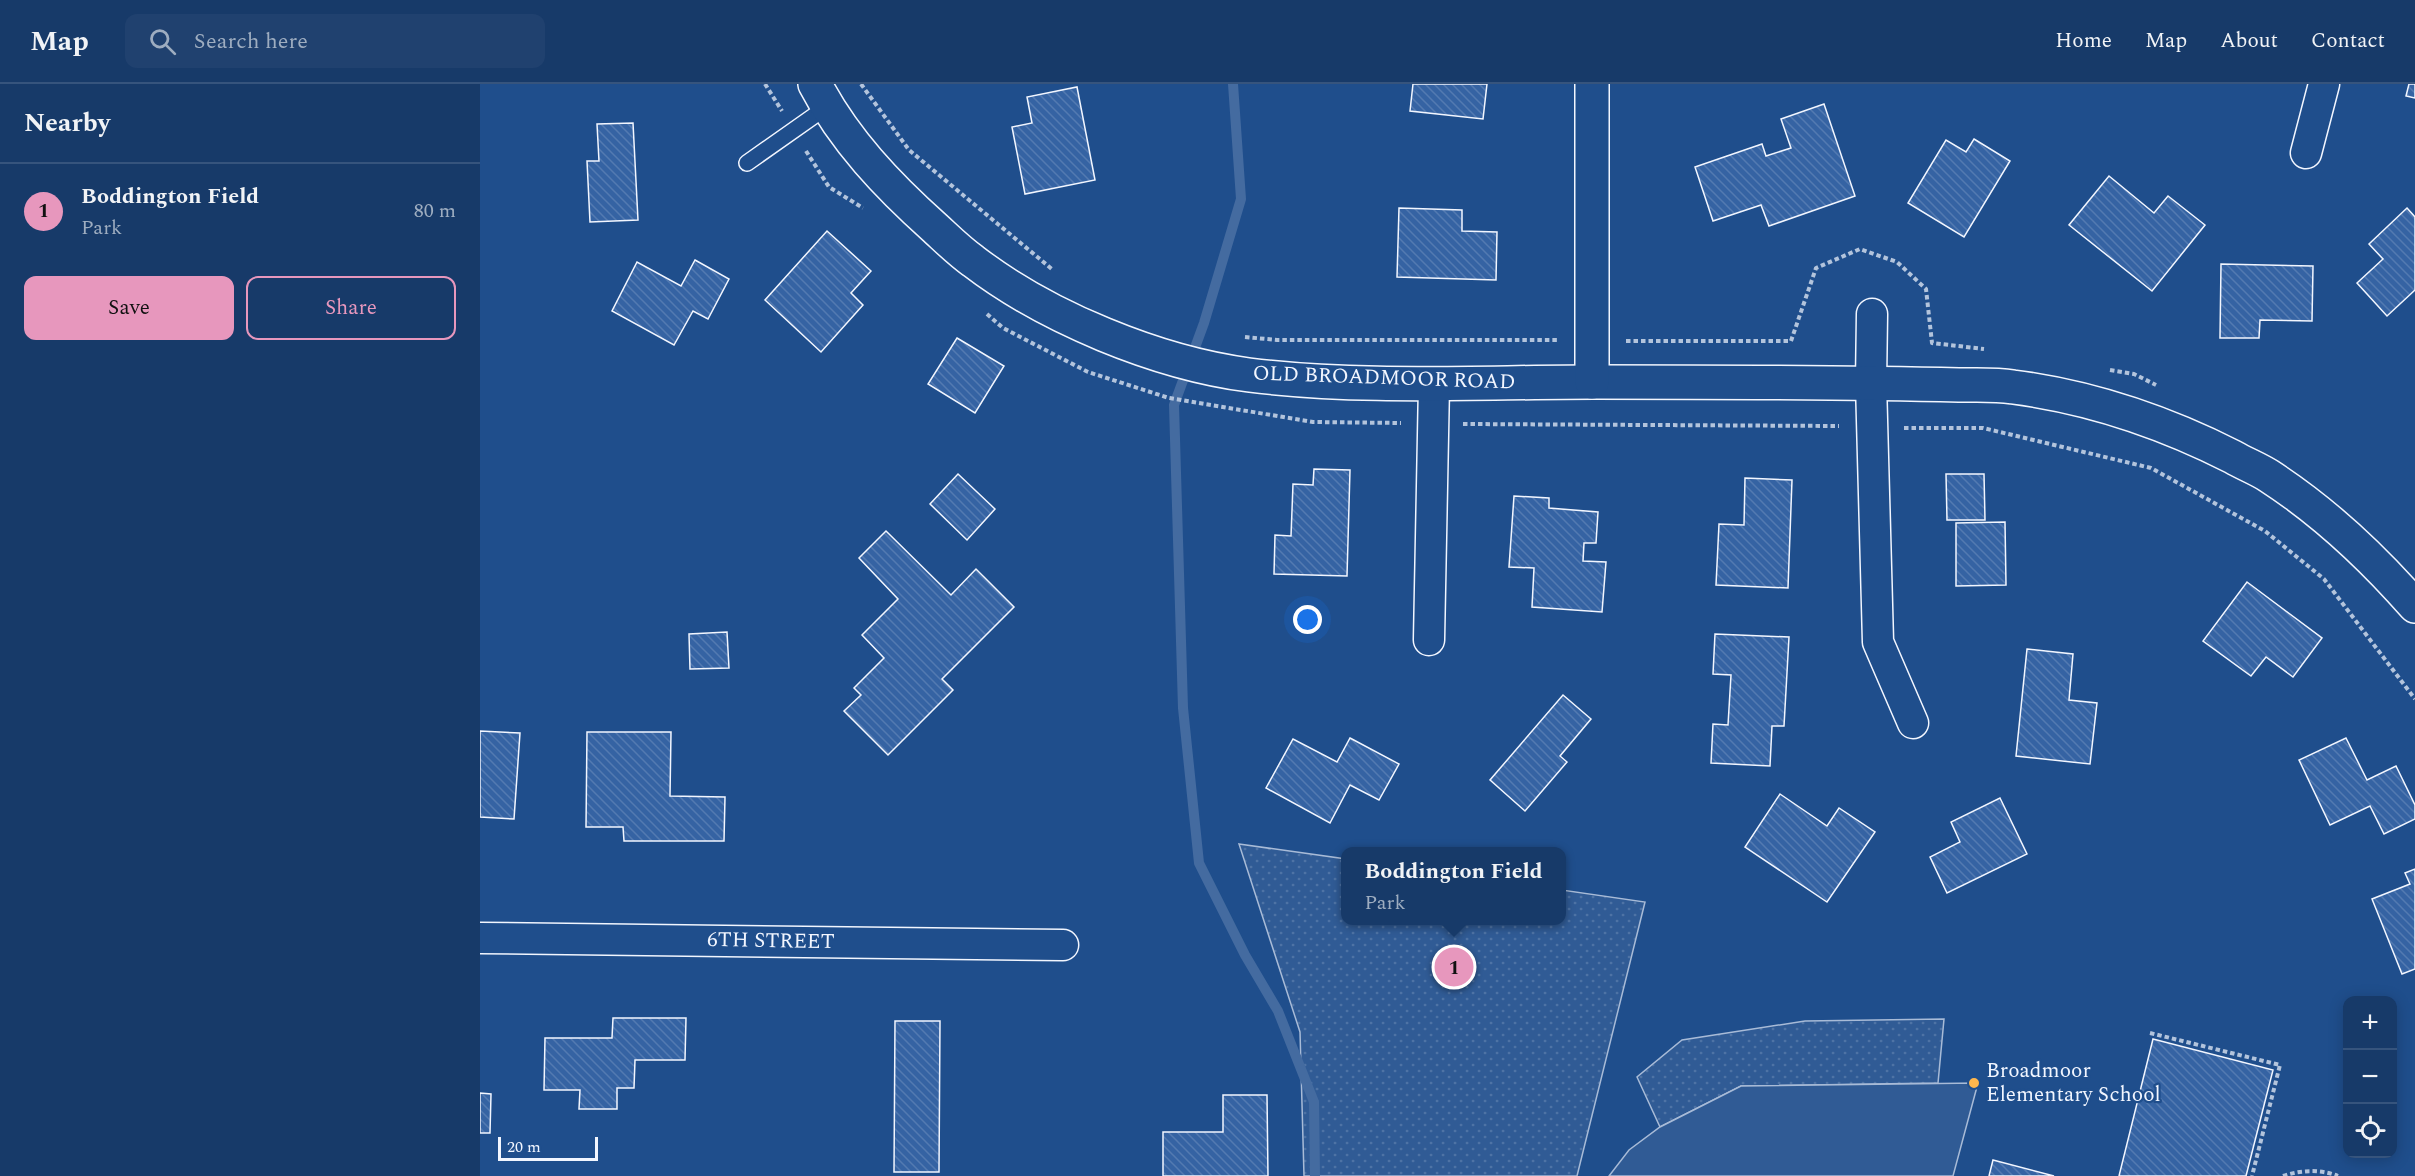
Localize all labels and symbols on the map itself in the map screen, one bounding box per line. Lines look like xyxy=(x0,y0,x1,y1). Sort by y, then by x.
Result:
street label: OLD BROADMOOR ROAD xyxy=(1252,357,1516,399)
your location xyxy=(1293,605,1322,634)
street label: 6TH STREET xyxy=(707,924,835,958)
pin: 1 xyxy=(1434,944,1474,990)
place label: Broadmoor Elementary School xyxy=(1986,1055,2161,1111)
marker: Broadmoor Elementary School xyxy=(1967,1076,1981,1090)
scale bar xyxy=(498,1134,598,1162)

